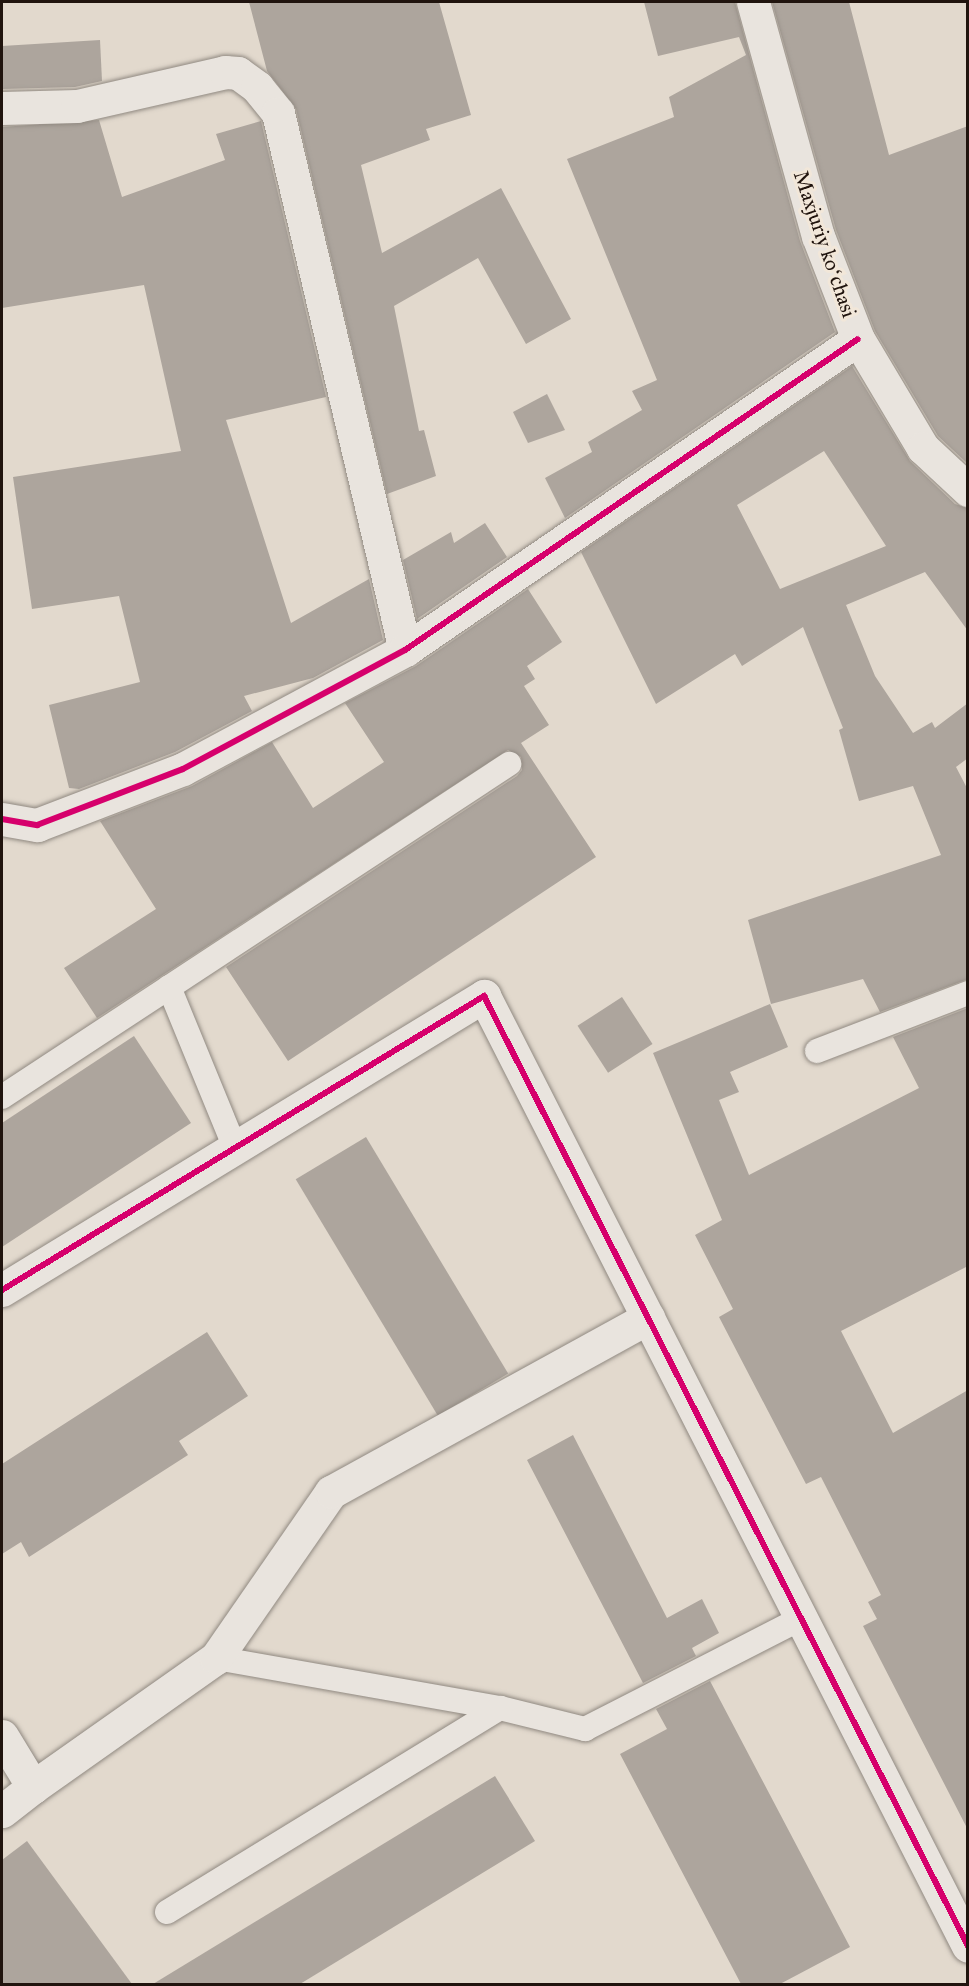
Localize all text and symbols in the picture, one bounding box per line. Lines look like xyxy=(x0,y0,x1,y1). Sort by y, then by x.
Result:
street label: Maxjuriy koʻchasi xyxy=(788,167,862,321)

